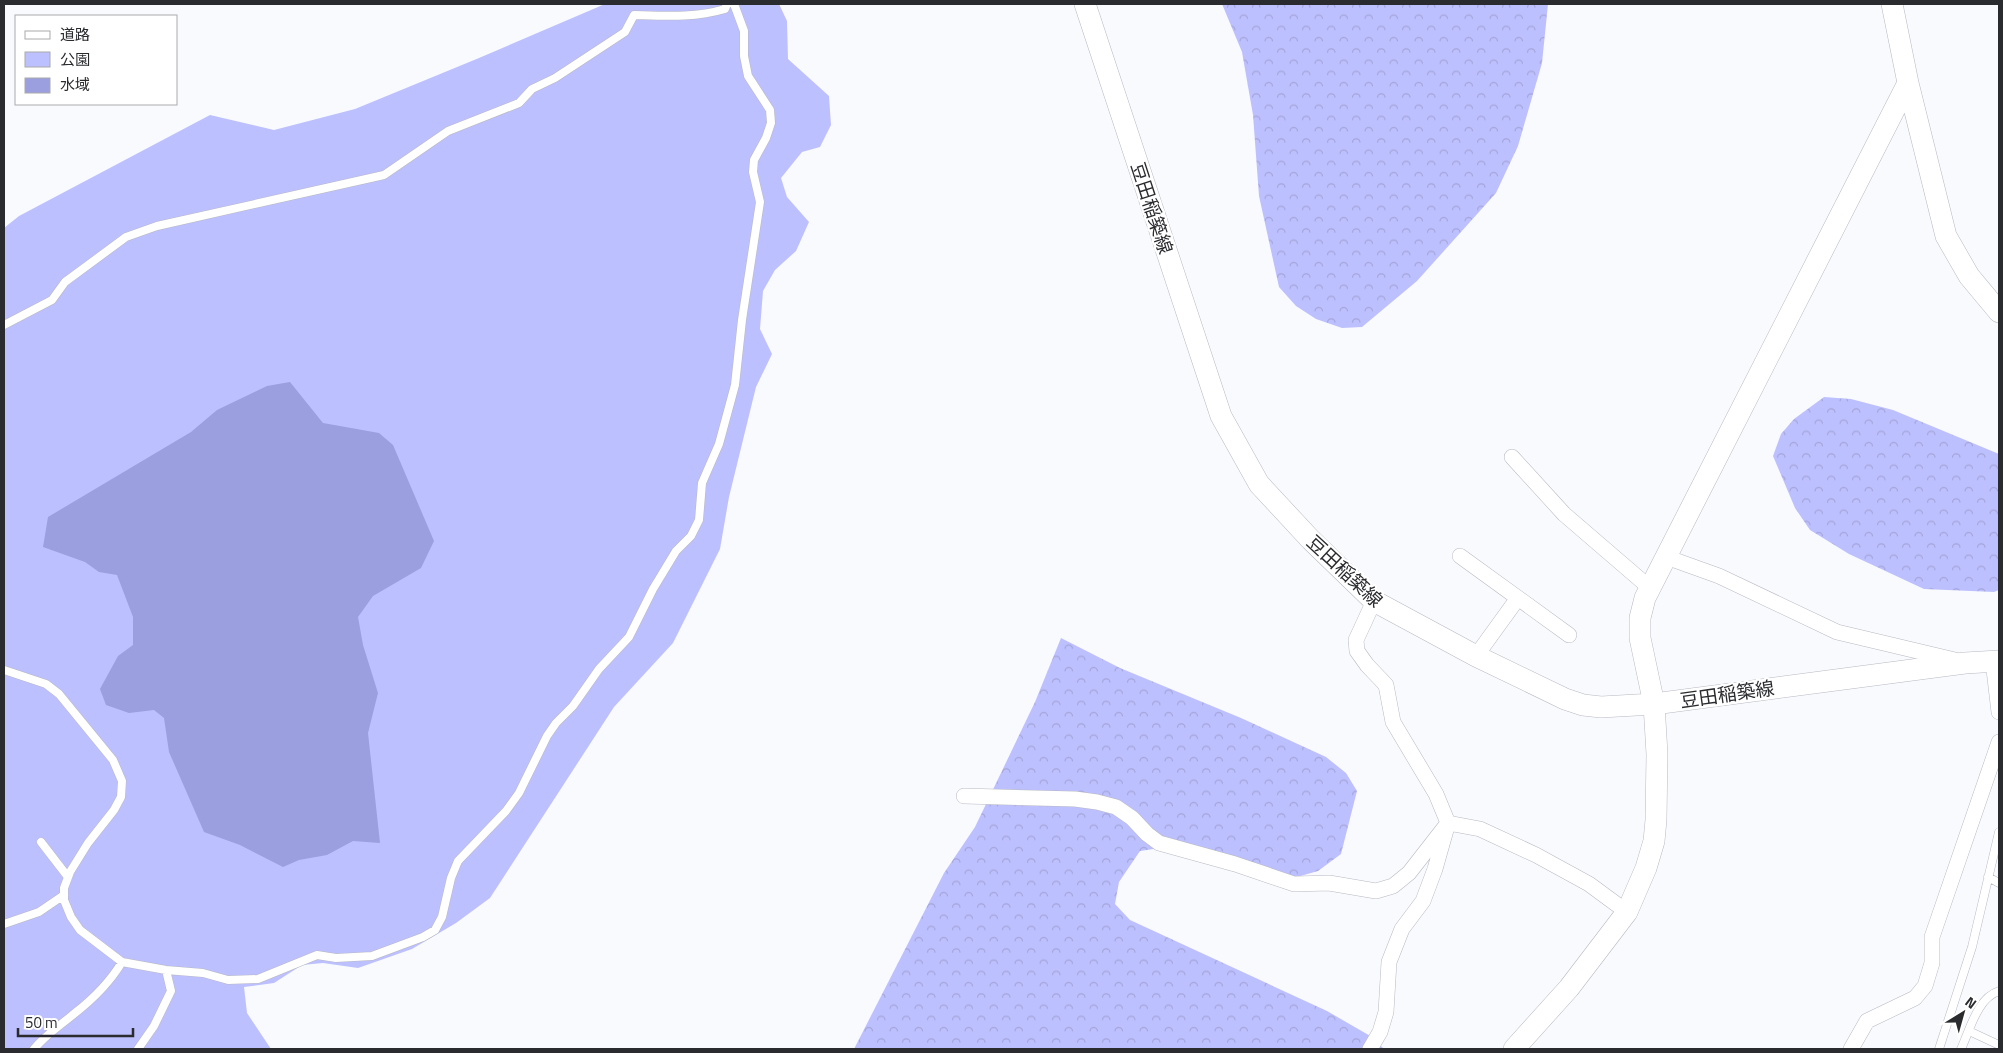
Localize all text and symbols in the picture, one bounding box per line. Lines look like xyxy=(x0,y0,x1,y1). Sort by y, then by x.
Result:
legend xyxy=(15,15,178,105)
text: 道路 xyxy=(60,23,90,46)
text: 公園 xyxy=(60,48,90,71)
text: 水域 xyxy=(60,73,90,96)
street label: 豆田稲築線 xyxy=(1124,158,1181,258)
street label: 豆田稲築線 xyxy=(1301,528,1390,614)
street label: 豆田稲築線 xyxy=(1678,673,1776,714)
north arrow xyxy=(1938,988,1988,1038)
text: N xyxy=(1961,991,1981,1014)
scale bar xyxy=(18,1006,132,1038)
text: 50 m xyxy=(25,1011,58,1034)

